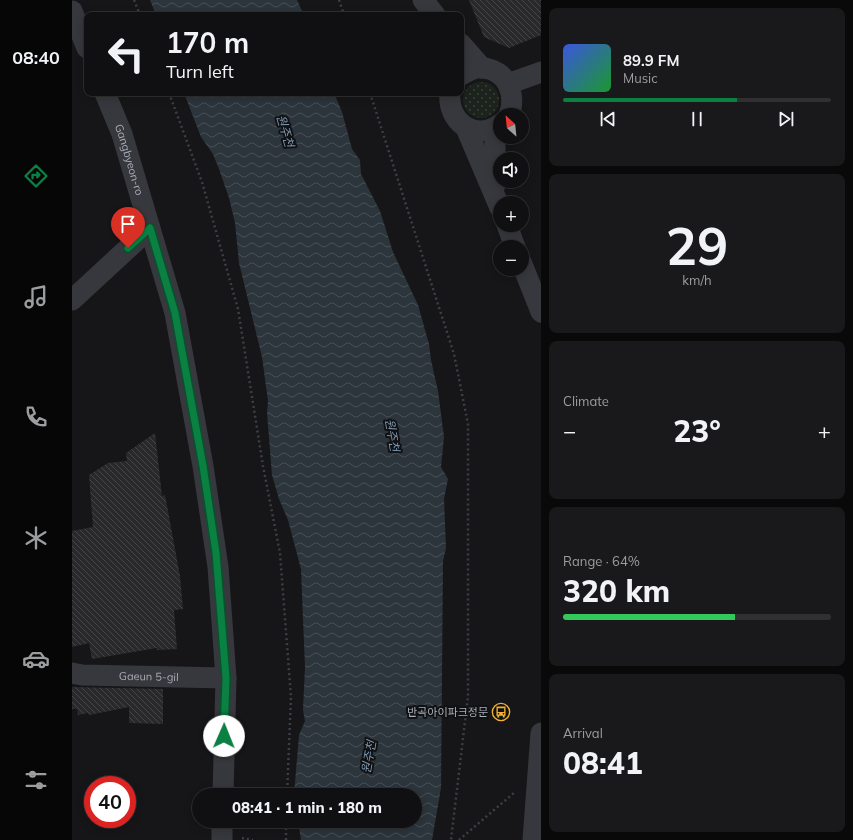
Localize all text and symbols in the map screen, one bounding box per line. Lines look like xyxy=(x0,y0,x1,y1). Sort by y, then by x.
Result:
text: 170 m xyxy=(166,25,249,60)
icon: left xyxy=(100,28,152,80)
text: 08:40 xyxy=(12,46,60,69)
text: 89.9 FM xyxy=(623,51,679,70)
text: Turn left xyxy=(166,60,234,83)
text: Music xyxy=(623,70,658,86)
north arrow xyxy=(493,108,529,144)
map controls xyxy=(493,108,529,276)
icon: previous xyxy=(597,108,619,130)
icon: pause xyxy=(686,108,708,130)
icon: next xyxy=(775,108,797,130)
water label: 원주천 xyxy=(274,113,298,151)
street label: Gangbyeon-ro xyxy=(112,122,147,197)
button: sound xyxy=(493,152,529,188)
icon: directions xyxy=(22,162,50,190)
button: + xyxy=(493,196,529,232)
pin xyxy=(111,207,145,248)
icon: arrive xyxy=(117,213,139,235)
text: 29 xyxy=(666,213,728,278)
button: − xyxy=(493,240,529,276)
text: km/h xyxy=(682,272,712,288)
icon: music xyxy=(22,283,50,311)
text: Climate xyxy=(563,393,609,409)
icon: phone xyxy=(22,403,50,431)
text: 23° xyxy=(673,412,721,450)
water label: 원주천 xyxy=(382,417,403,454)
text: − xyxy=(563,417,576,445)
text: + xyxy=(818,417,831,445)
icon: climate xyxy=(22,524,50,552)
text: Range · 64% xyxy=(563,553,640,569)
text: 320 km xyxy=(563,572,670,610)
icon: car xyxy=(22,645,50,673)
street label: Gaeun 5-gil xyxy=(119,669,179,684)
bus stop icon: 반곡아이파크정문 xyxy=(491,702,511,722)
place label: 반곡아이파크정문 xyxy=(407,705,488,719)
position arrow xyxy=(203,715,245,757)
text: Arrival xyxy=(563,725,603,741)
water label: 원주천 xyxy=(358,737,379,775)
text: 08:41 xyxy=(563,744,643,782)
icon: filters xyxy=(22,766,50,794)
speed limit sign: 40 xyxy=(84,776,136,828)
text: 08:41 · 1 min · 180 m xyxy=(232,798,382,817)

